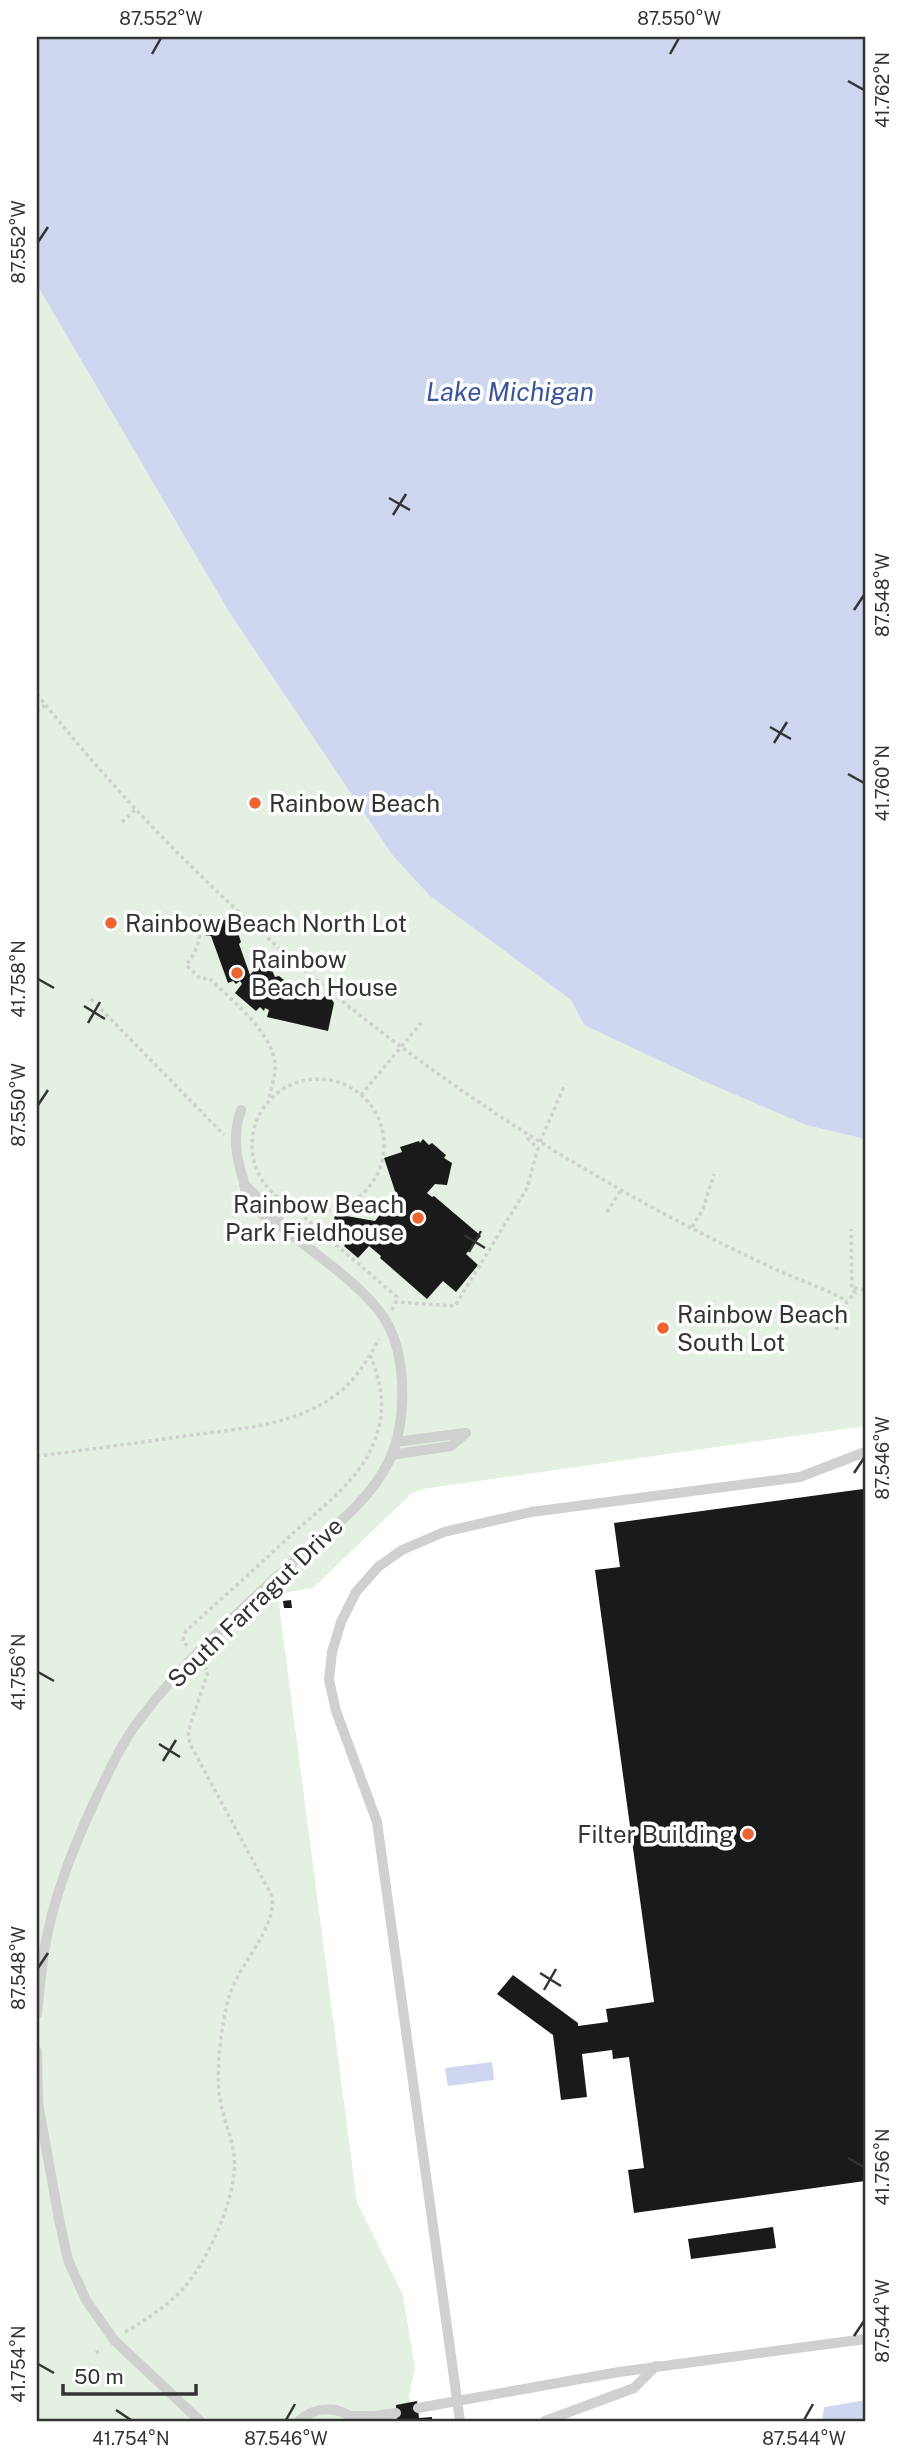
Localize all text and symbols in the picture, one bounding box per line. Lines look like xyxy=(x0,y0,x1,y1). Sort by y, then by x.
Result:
text: 87.552°W xyxy=(119,8,203,29)
text: 87.550°W xyxy=(637,8,721,29)
text: 41.762°N xyxy=(872,52,893,128)
text: 87.552°W xyxy=(8,200,29,284)
water label: Lake Michigan xyxy=(426,376,594,407)
text: 87.548°W xyxy=(872,553,893,637)
text: 41.760°N xyxy=(872,745,893,821)
place label: Rainbow Beach xyxy=(269,789,440,817)
marker: Rainbow Beach xyxy=(247,795,263,811)
place label: Rainbow Beach North Lot xyxy=(125,909,407,937)
marker: Rainbow Beach North Lot xyxy=(103,915,119,931)
text: 41.758°N xyxy=(8,940,29,1018)
place label: Rainbow Beach House xyxy=(251,945,398,1001)
marker: Rainbow Beach House xyxy=(229,965,245,981)
text: 87.550°W xyxy=(8,1063,29,1147)
place label: Rainbow Beach Park Fieldhouse xyxy=(225,1190,404,1246)
marker: Rainbow Beach Park Fieldhouse xyxy=(410,1210,426,1226)
place label: Rainbow Beach South Lot xyxy=(677,1300,848,1356)
marker: Rainbow Beach South Lot xyxy=(655,1320,671,1336)
text: 87.546°W xyxy=(872,1416,893,1500)
street label: South Farragut Drive xyxy=(162,1511,348,1693)
text: 41.756°N xyxy=(8,1633,29,1711)
place label: Filter Building xyxy=(577,1820,734,1848)
marker: Filter Building xyxy=(740,1826,756,1842)
text: 87.548°W xyxy=(8,1926,29,2010)
text: 41.756°N xyxy=(872,2128,893,2206)
text: 87.544°W xyxy=(872,2279,893,2363)
text: 41.754°N xyxy=(8,2325,29,2403)
scale bar xyxy=(63,2353,196,2397)
text: 50 m xyxy=(74,2364,124,2389)
text: 41.754°N xyxy=(92,2428,170,2449)
text: 87.546°W xyxy=(244,2428,328,2449)
text: 87.544°W xyxy=(762,2428,846,2449)

